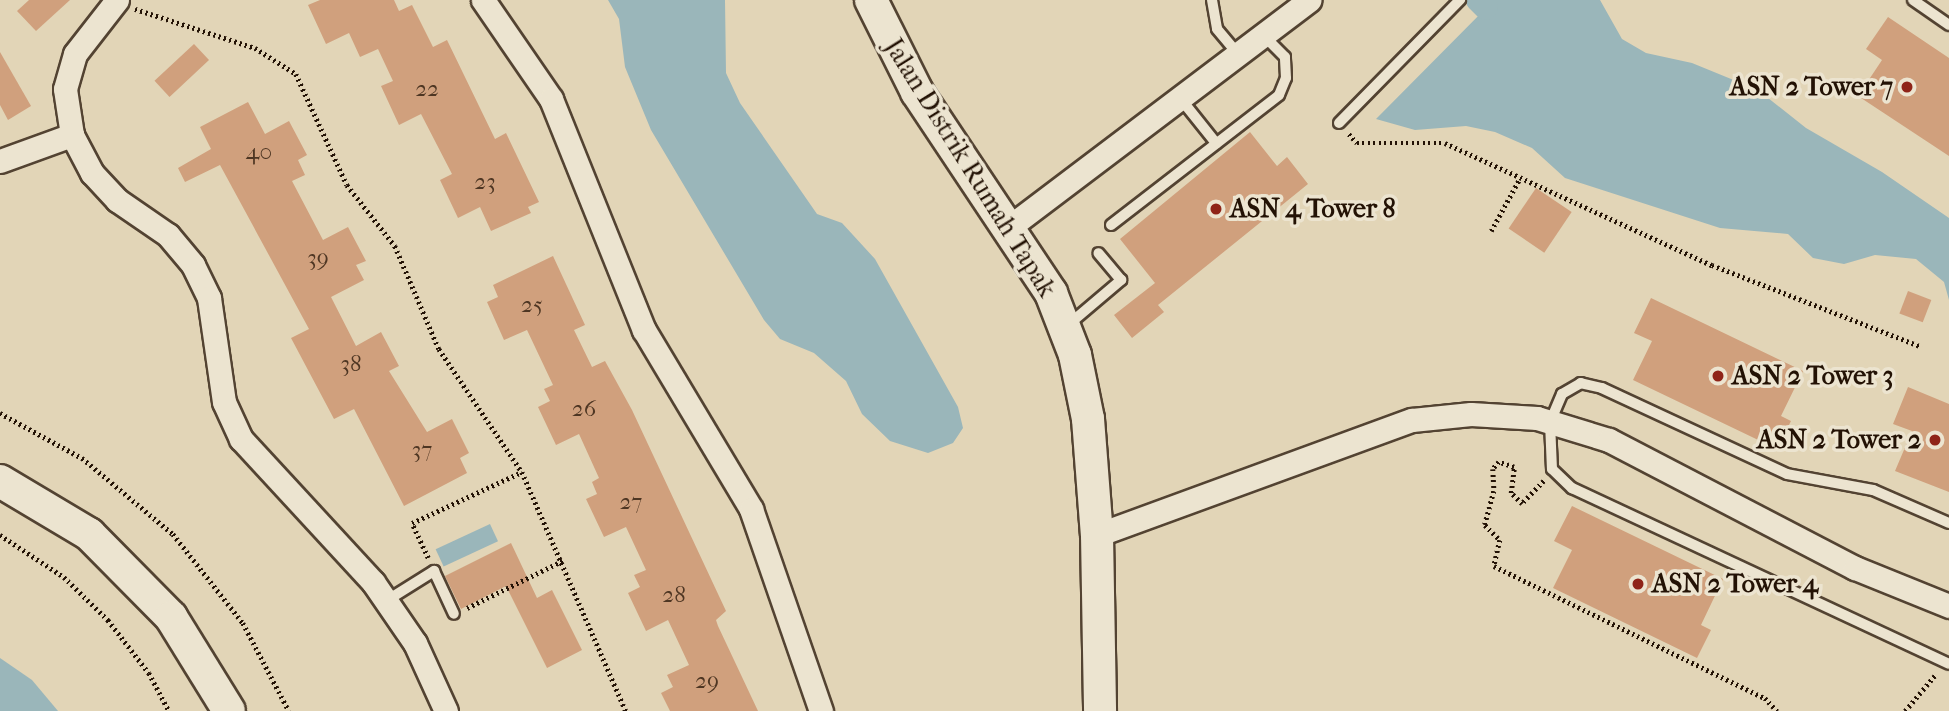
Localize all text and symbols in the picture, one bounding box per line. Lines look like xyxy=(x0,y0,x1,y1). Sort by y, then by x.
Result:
street label: Jalan Distrik Rumah Tapak xyxy=(878,33,1062,303)
place label: ASN 2 Tower 7 xyxy=(1730,71,1893,103)
house number: 22 xyxy=(415,75,439,103)
marker: ASN 2 Tower 7 xyxy=(1899,79,1915,95)
house number: 40 xyxy=(246,138,272,166)
house number: 23 xyxy=(474,168,496,196)
place label: ASN 4 Tower 8 xyxy=(1230,193,1396,225)
marker: ASN 4 Tower 8 xyxy=(1208,201,1224,217)
house number: 39 xyxy=(307,244,329,272)
house number: 25 xyxy=(521,291,543,319)
house number: 38 xyxy=(341,350,361,378)
place label: ASN 2 Tower 3 xyxy=(1732,360,1893,392)
marker: ASN 2 Tower 3 xyxy=(1710,368,1726,384)
house number: 26 xyxy=(572,395,596,423)
place label: ASN 2 Tower 2 xyxy=(1757,424,1921,456)
marker: ASN 2 Tower 2 xyxy=(1927,432,1943,448)
house number: 37 xyxy=(412,436,432,464)
house number: 27 xyxy=(620,488,642,516)
place label: ASN 2 Tower 4 xyxy=(1652,568,1818,600)
marker: ASN 2 Tower 4 xyxy=(1630,576,1646,592)
house number: 28 xyxy=(662,581,686,609)
house number: 29 xyxy=(695,667,719,695)

